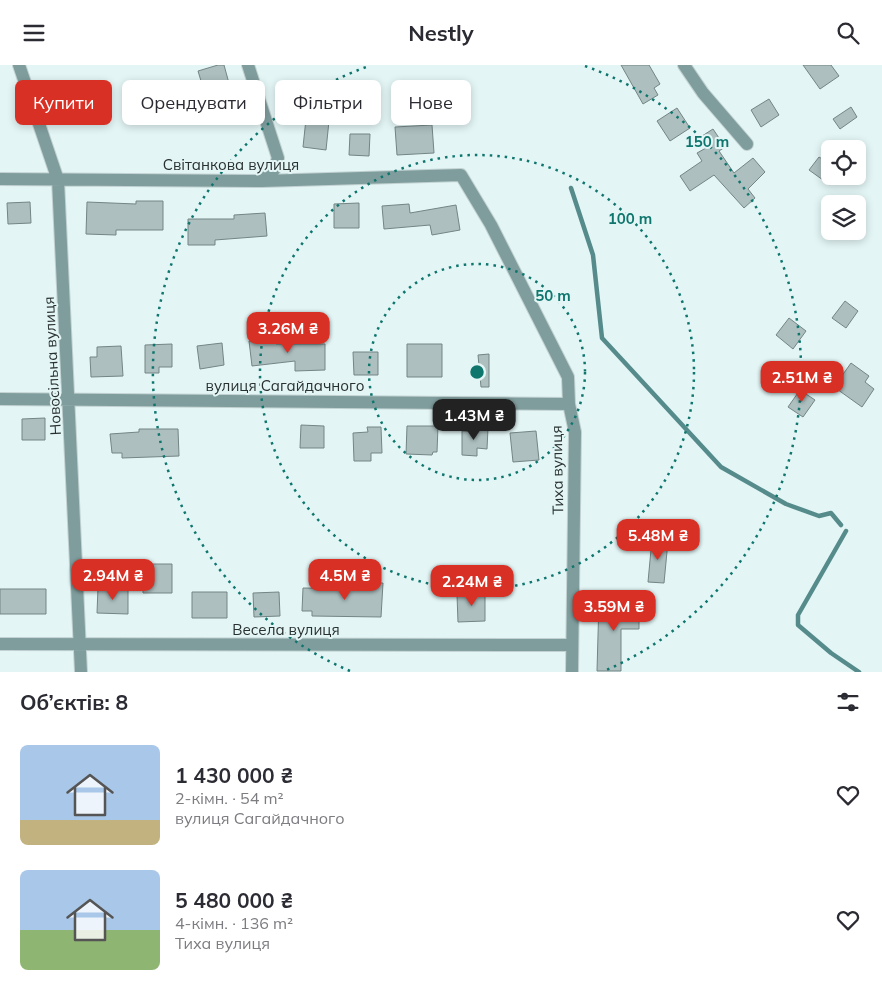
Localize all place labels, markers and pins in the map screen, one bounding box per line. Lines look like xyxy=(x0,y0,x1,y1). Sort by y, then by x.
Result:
pin: 3.26M ₴ xyxy=(242,311,334,354)
pin: 2.51M ₴ xyxy=(756,361,848,403)
centre of rings xyxy=(468,363,486,381)
pin: 1.43M ₴ xyxy=(428,399,520,441)
pin: 5.48M ₴ xyxy=(612,519,704,561)
pin: 2.94M ₴ xyxy=(67,559,159,601)
pin: 4.5M ₴ xyxy=(304,559,386,601)
pin: 2.24M ₴ xyxy=(426,565,518,607)
pin: 3.59M ₴ xyxy=(568,589,660,632)

